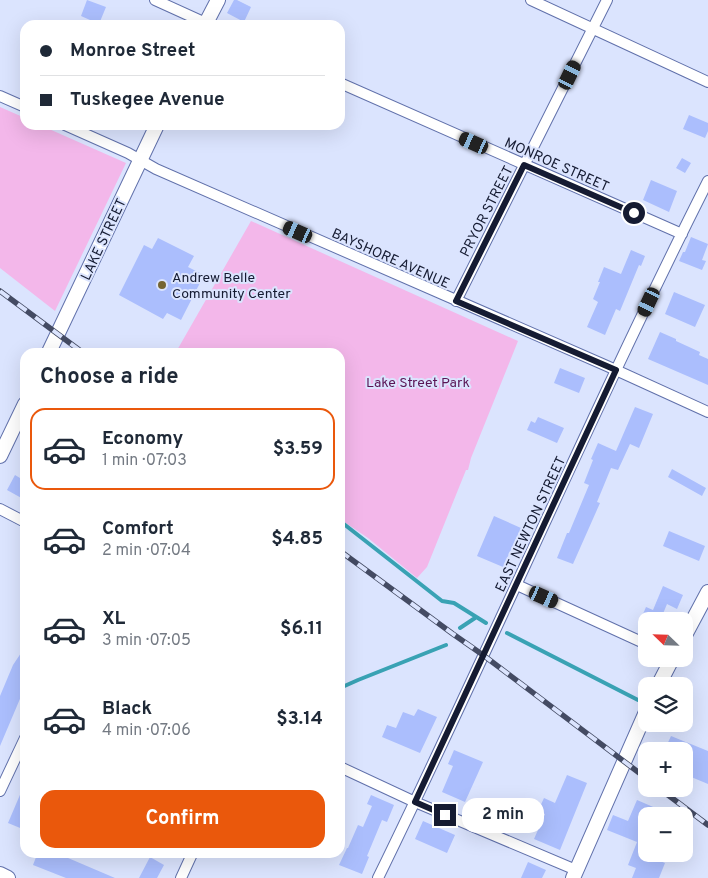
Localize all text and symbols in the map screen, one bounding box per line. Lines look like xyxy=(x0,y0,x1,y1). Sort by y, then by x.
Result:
text: Monroe Street xyxy=(70,39,195,63)
car xyxy=(556,58,583,92)
text: Tuskegee Avenue xyxy=(70,88,225,112)
car xyxy=(457,130,490,156)
street label: MONROE STREET xyxy=(501,135,611,196)
street label: PRYOR STREET xyxy=(457,163,518,260)
street label: LAKE STREET xyxy=(78,196,131,283)
route start xyxy=(623,202,645,224)
car xyxy=(281,219,314,245)
street label: BAYSHORE AVENUE xyxy=(329,226,452,293)
place label: Andrew Belle Community Center xyxy=(172,270,291,303)
marker: Andrew Belle Community Center xyxy=(156,279,168,291)
car xyxy=(635,285,662,319)
text: Choose a ride xyxy=(40,364,178,391)
park label: Lake Street Park xyxy=(366,375,470,392)
icon: car xyxy=(42,427,87,472)
text: Economy xyxy=(102,427,183,451)
text: $3.59 xyxy=(273,437,323,461)
text: 1 min · 07:03 xyxy=(102,451,187,471)
street label: EAST NEWTON STREET xyxy=(492,454,570,595)
icon: car xyxy=(42,517,87,562)
text: Comfort xyxy=(102,517,174,541)
text: $4.85 xyxy=(271,527,323,551)
text: 2 min · 07:04 xyxy=(102,541,191,561)
car xyxy=(527,584,560,610)
icon: car xyxy=(42,607,87,652)
text: XL xyxy=(102,607,125,631)
north arrow xyxy=(638,612,692,668)
map controls xyxy=(638,612,693,862)
text: $6.11 xyxy=(280,617,323,641)
text: 3 min · 07:05 xyxy=(102,631,191,651)
button: layers xyxy=(638,677,693,732)
icon: car xyxy=(42,697,87,742)
text: Black xyxy=(102,697,152,721)
text: $3.14 xyxy=(276,707,323,731)
text: 4 min · 07:06 xyxy=(102,721,191,741)
button: + xyxy=(638,742,693,797)
button: Confirm xyxy=(40,790,325,848)
callout: 2 min xyxy=(462,798,545,832)
route end xyxy=(434,804,456,826)
text: 2 min xyxy=(482,805,524,825)
button: − xyxy=(638,807,693,862)

